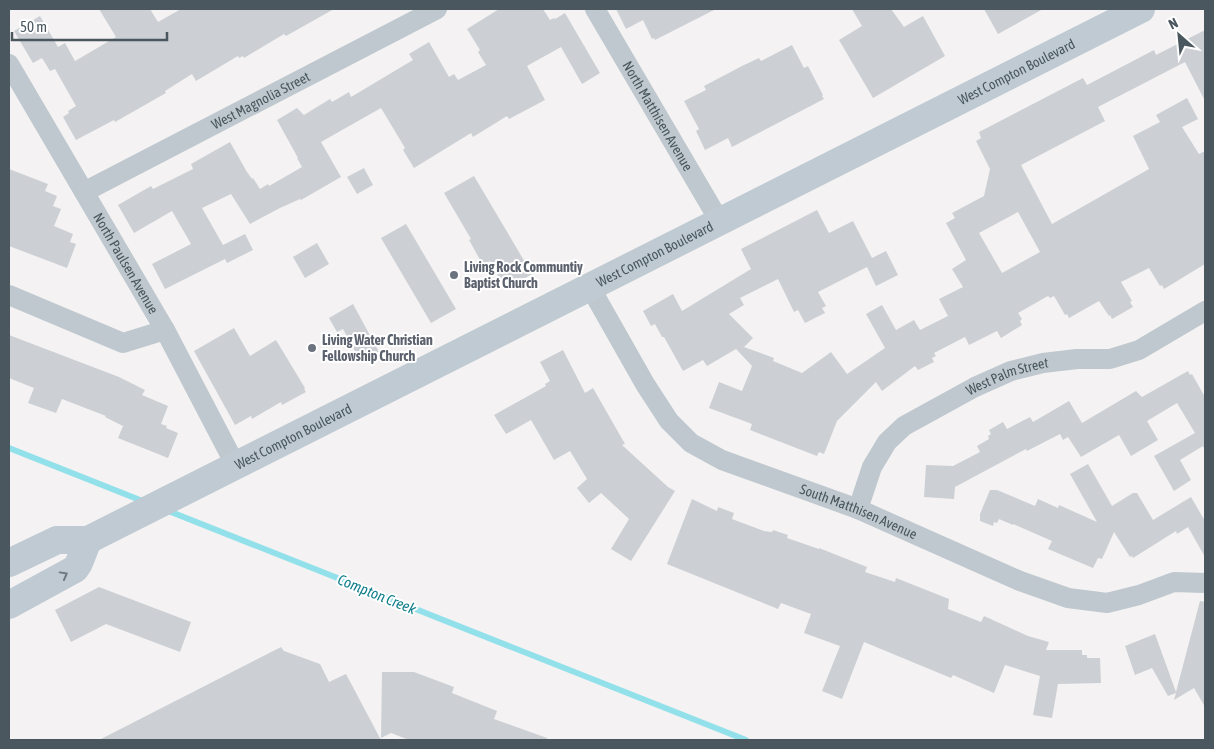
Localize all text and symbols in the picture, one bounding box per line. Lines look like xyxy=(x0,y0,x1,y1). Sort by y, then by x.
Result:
scale bar xyxy=(12,10,168,42)
north arrow xyxy=(1154,10,1204,60)
text: N xyxy=(1166,14,1180,32)
text: 50 m xyxy=(20,18,47,35)
street label: West Compton Boulevard xyxy=(955,36,1077,108)
street label: North Matthisen Avenue xyxy=(619,58,696,174)
street label: West Magnolia Street xyxy=(209,68,313,132)
street label: North Paulsen Avenue xyxy=(90,210,162,316)
street label: West Compton Boulevard xyxy=(594,218,716,290)
place label: Living Rock Communtiy Baptist Church xyxy=(464,259,583,291)
marker: Living Rock Communtiy Baptist Church xyxy=(448,269,460,281)
place label: Living Water Christian Fellowship Church xyxy=(322,332,433,364)
marker: Living Water Christian Fellowship Church xyxy=(306,342,318,354)
street label: West Palm Street xyxy=(963,354,1049,398)
street label: West Compton Boulevard xyxy=(232,400,354,473)
street label: South Matthisen Avenue xyxy=(798,481,920,542)
one-way arrow xyxy=(59,571,68,581)
water label: Compton Creek xyxy=(335,571,419,618)

